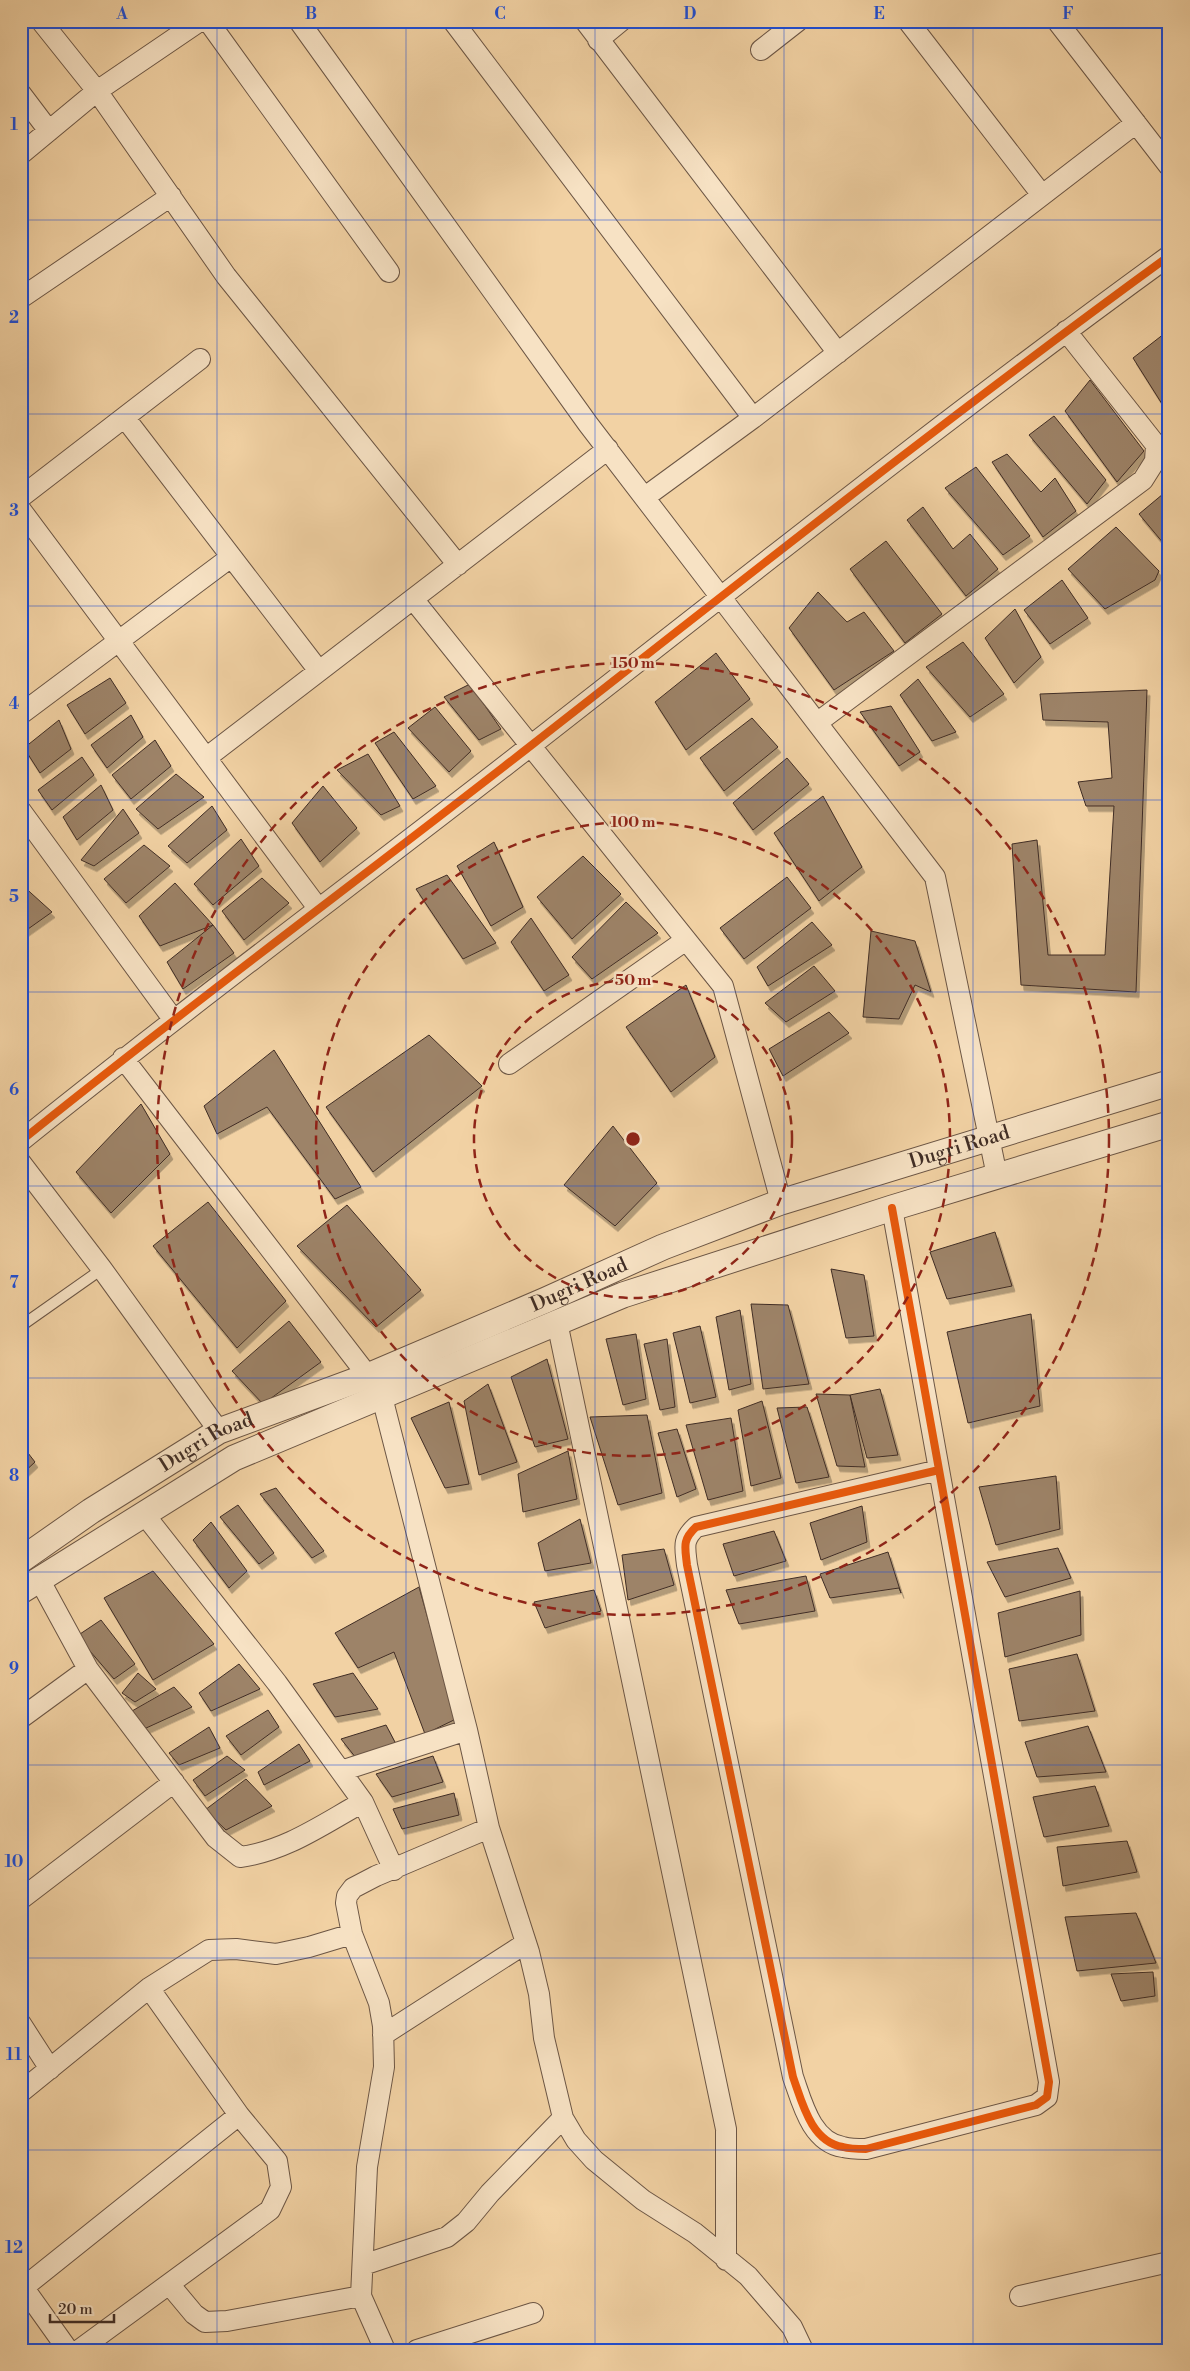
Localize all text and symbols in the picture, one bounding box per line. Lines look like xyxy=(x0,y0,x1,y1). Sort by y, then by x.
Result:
text: A xyxy=(115,4,128,24)
text: B xyxy=(305,4,317,24)
text: C xyxy=(494,4,506,24)
text: D xyxy=(684,4,697,24)
text: E xyxy=(873,4,885,24)
text: F xyxy=(1062,4,1074,24)
text: 1 xyxy=(10,115,18,135)
text: 2 xyxy=(9,308,19,328)
text: 3 xyxy=(9,501,19,521)
text: 150 m xyxy=(611,654,655,673)
text: 4 xyxy=(9,694,20,714)
text: 100 m xyxy=(611,813,656,832)
text: 5 xyxy=(9,887,19,907)
text: 50 m xyxy=(615,971,651,990)
text: 6 xyxy=(9,1080,19,1100)
street label: Dugri Road xyxy=(906,1120,1013,1175)
centre of rings xyxy=(624,1130,642,1148)
street label: Dugri Road xyxy=(527,1252,632,1318)
text: 7 xyxy=(9,1273,19,1293)
street label: Dugri Road xyxy=(154,1407,257,1478)
text: 8 xyxy=(9,1466,19,1486)
text: 9 xyxy=(9,1659,19,1679)
text: 10 xyxy=(5,1852,23,1872)
text: 11 xyxy=(6,2045,22,2065)
text: 12 xyxy=(5,2238,23,2258)
scale bar xyxy=(50,2291,114,2323)
text: 20 m xyxy=(58,2300,93,2319)

